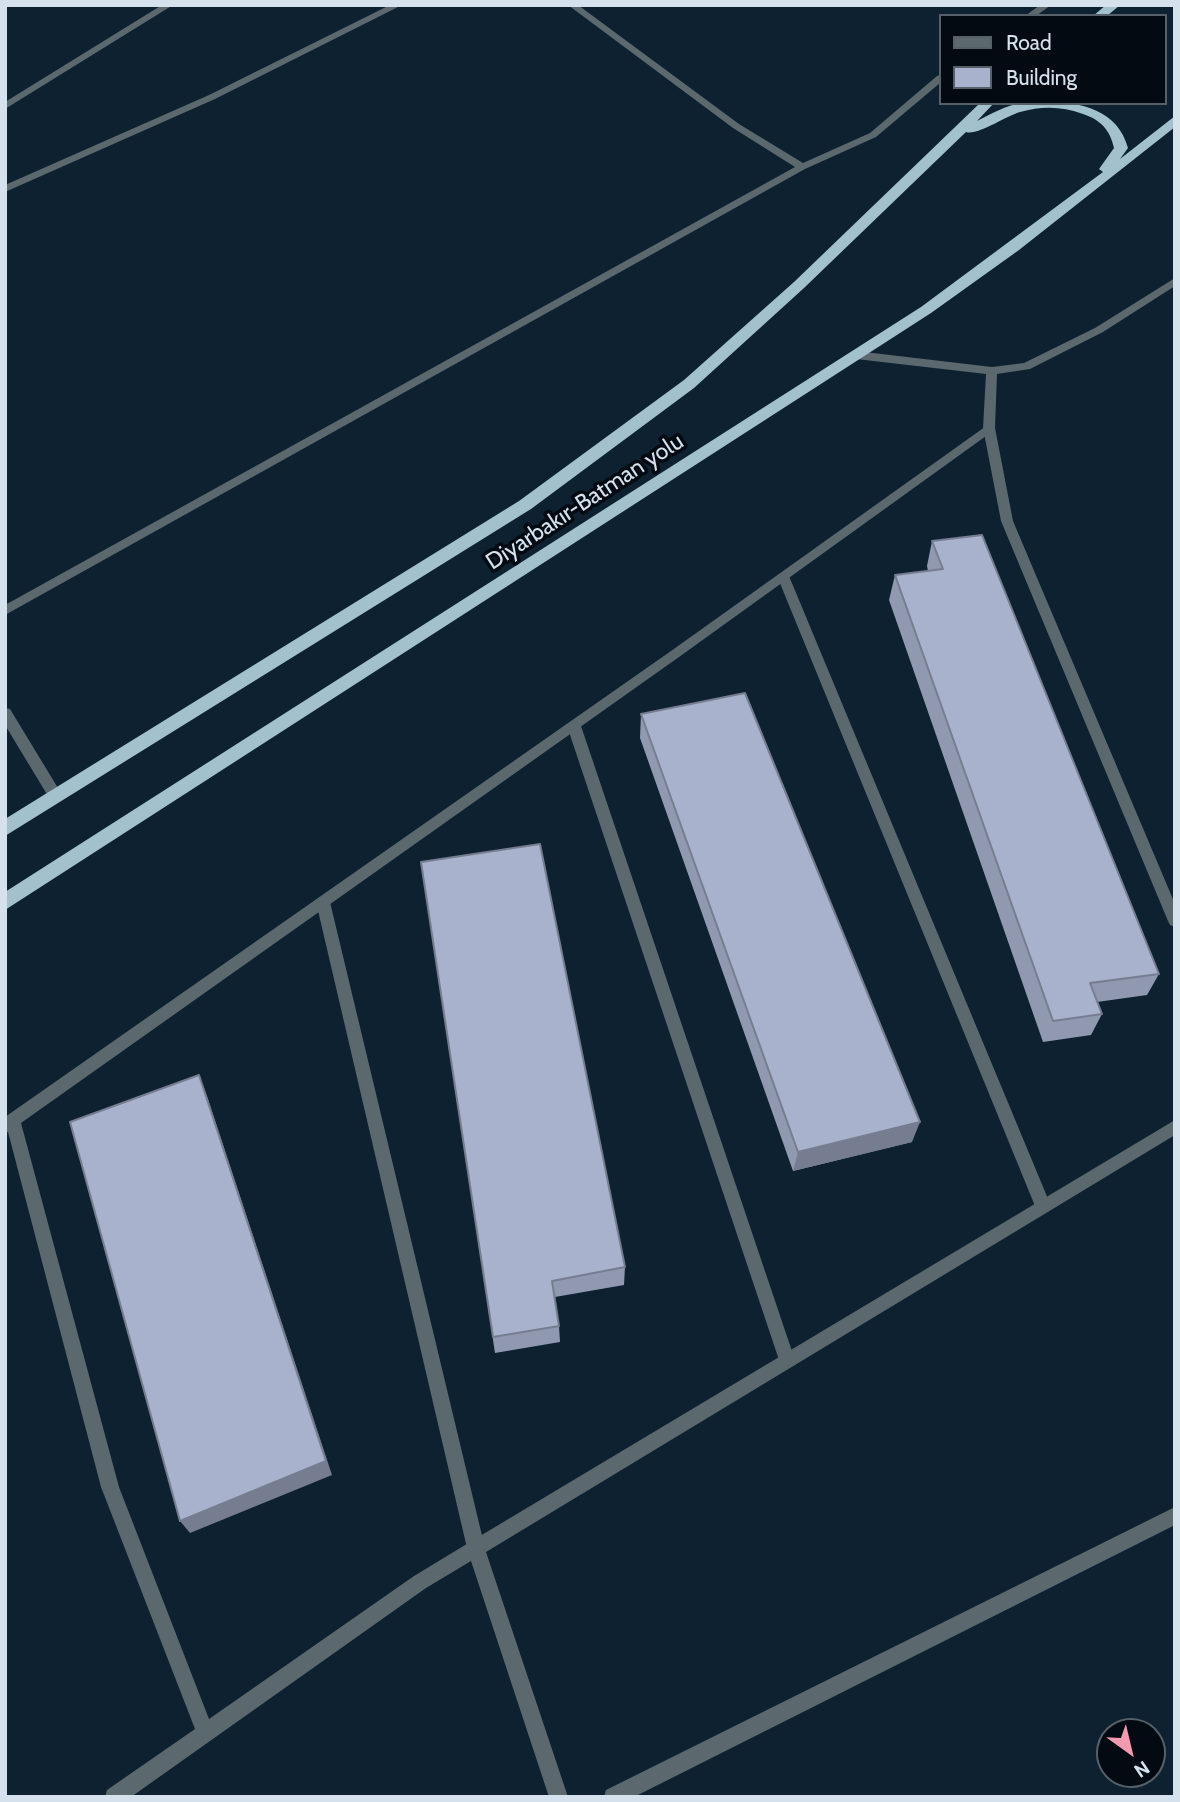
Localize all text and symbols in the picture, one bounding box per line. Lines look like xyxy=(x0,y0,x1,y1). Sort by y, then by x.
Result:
legend xyxy=(939,14,1166,105)
text: Road xyxy=(1006,30,1052,55)
text: Building xyxy=(1006,65,1077,90)
street label: Diyarbakır-Batman yolu xyxy=(481,428,689,576)
north arrow xyxy=(1096,1718,1166,1788)
text: N xyxy=(1130,1756,1154,1782)

